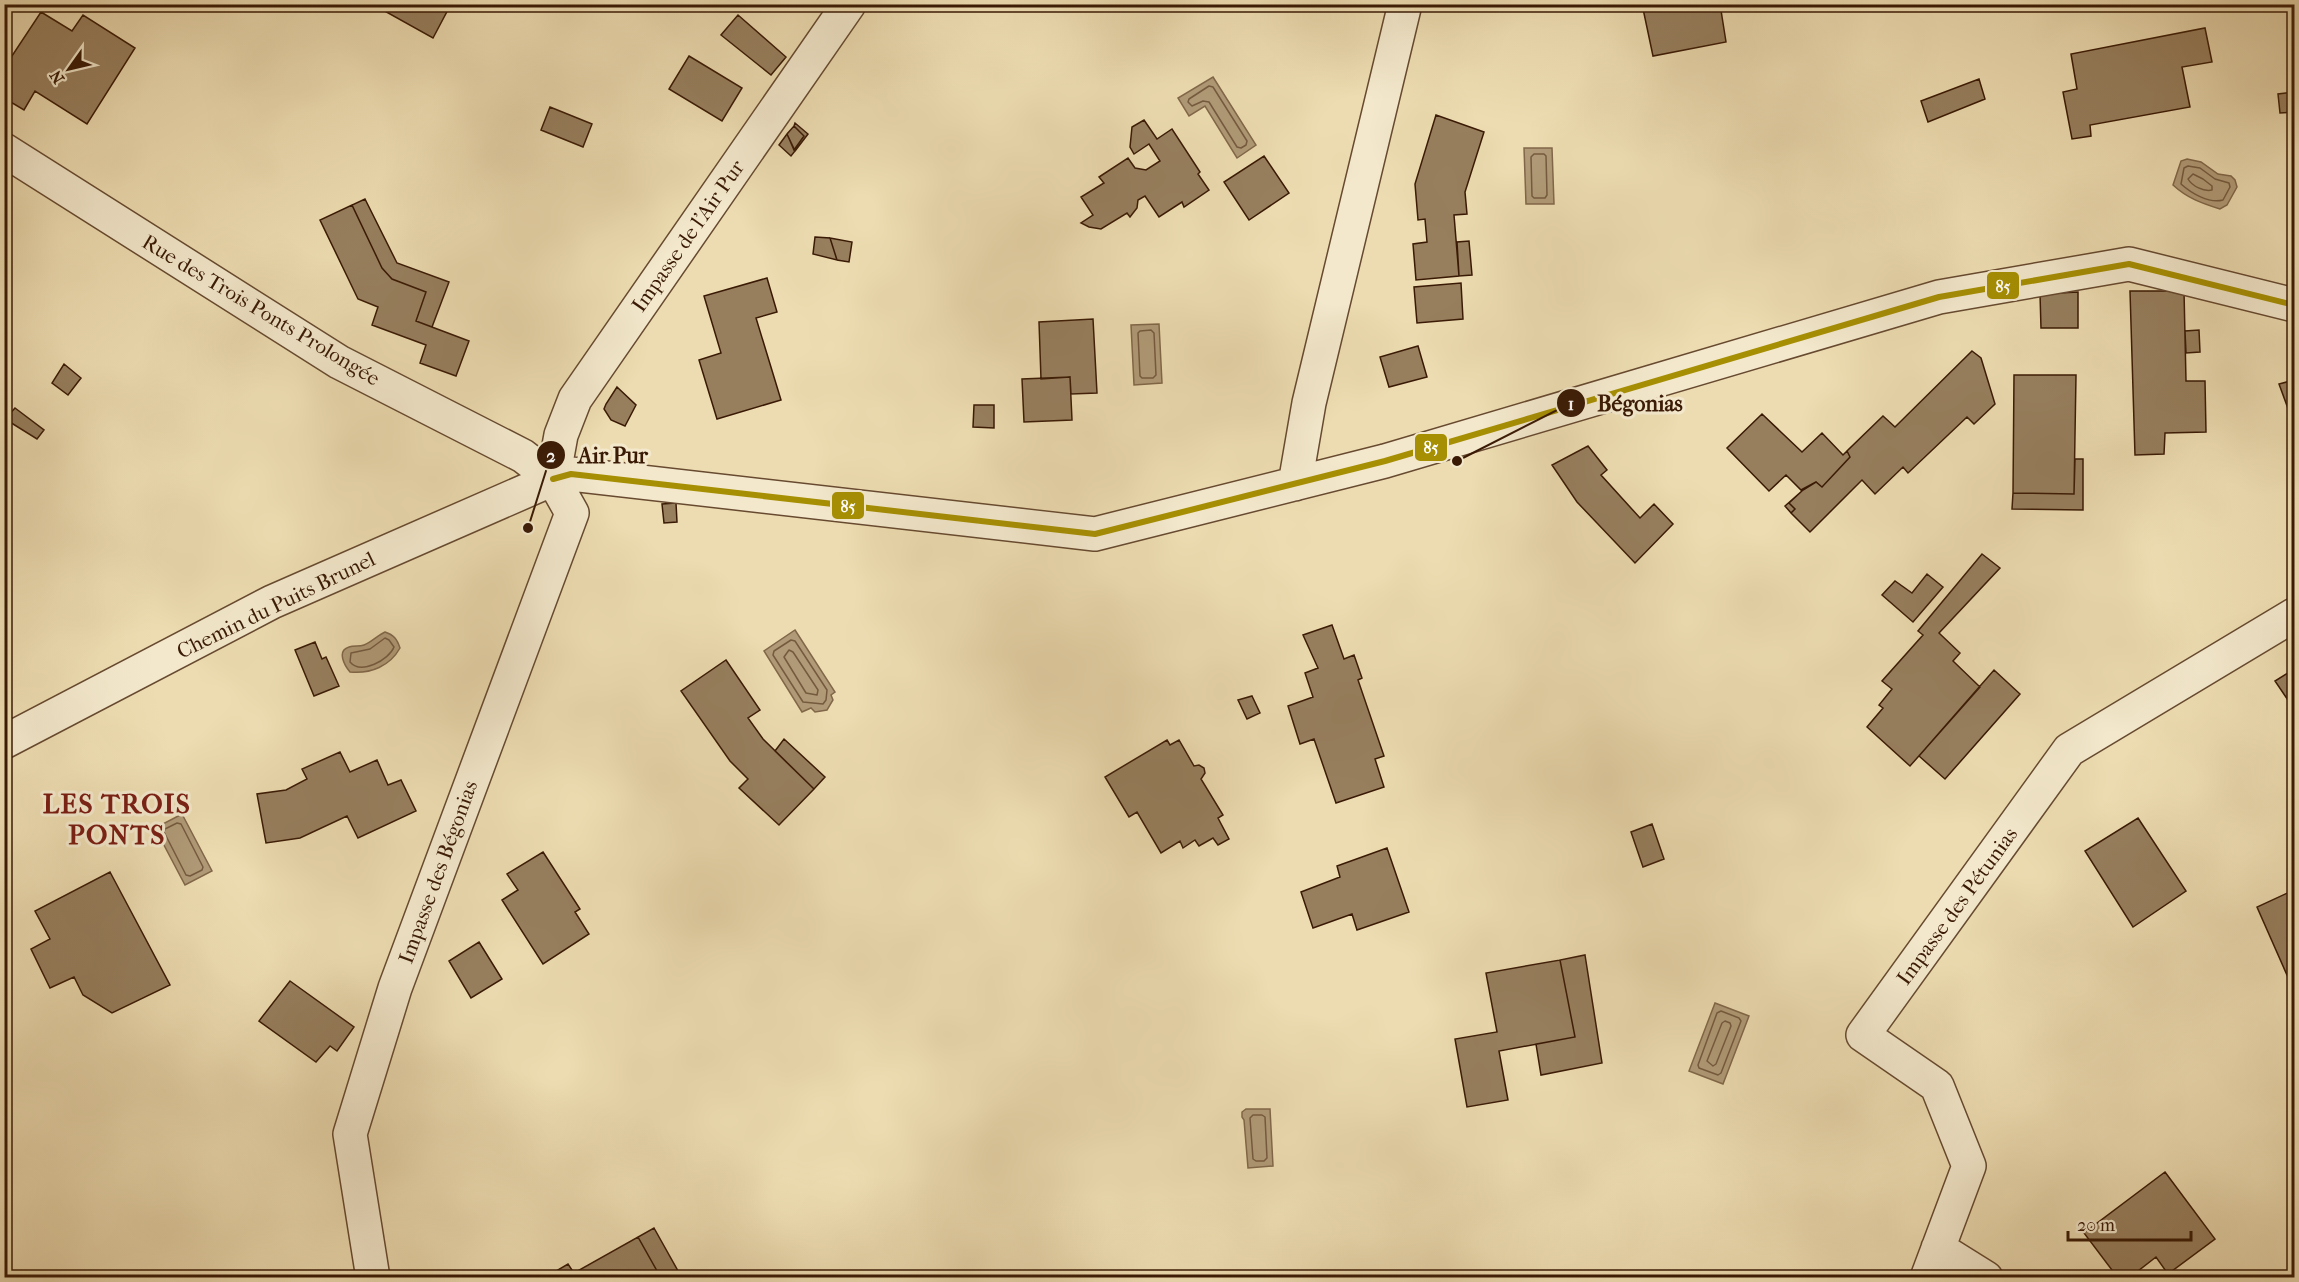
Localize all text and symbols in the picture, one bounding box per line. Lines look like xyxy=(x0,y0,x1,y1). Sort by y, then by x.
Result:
north arrow xyxy=(39,39,99,99)
text: N xyxy=(45,66,68,87)
street label: Impasse de l'Air Pur xyxy=(627,156,749,316)
street label: Rue des Trois Ponts Prolongée xyxy=(138,229,384,391)
line badge: 85 xyxy=(1986,271,2020,300)
text: 85 xyxy=(1996,277,2011,296)
callout: Bégonias xyxy=(1556,383,1695,423)
text: Bégonias xyxy=(1597,391,1683,417)
text: 1 xyxy=(1568,394,1574,415)
line badge: 85 xyxy=(1414,433,1448,462)
callout: Air Pur xyxy=(536,435,660,475)
text: 85 xyxy=(1424,438,1439,457)
text: Air Pur xyxy=(576,443,649,469)
text: 2 xyxy=(546,446,556,467)
line badge: 85 xyxy=(831,491,865,520)
text: 85 xyxy=(841,497,856,516)
street label: Chemin du Puits Brunel xyxy=(173,546,379,663)
street label: Impasse des Bégonias xyxy=(394,777,482,967)
district label: LES TROIS PONTS xyxy=(43,788,191,851)
street label: Impasse des Pétunias xyxy=(1892,822,2022,990)
scale bar xyxy=(2068,1204,2191,1242)
text: 20 m xyxy=(2077,1215,2115,1236)

